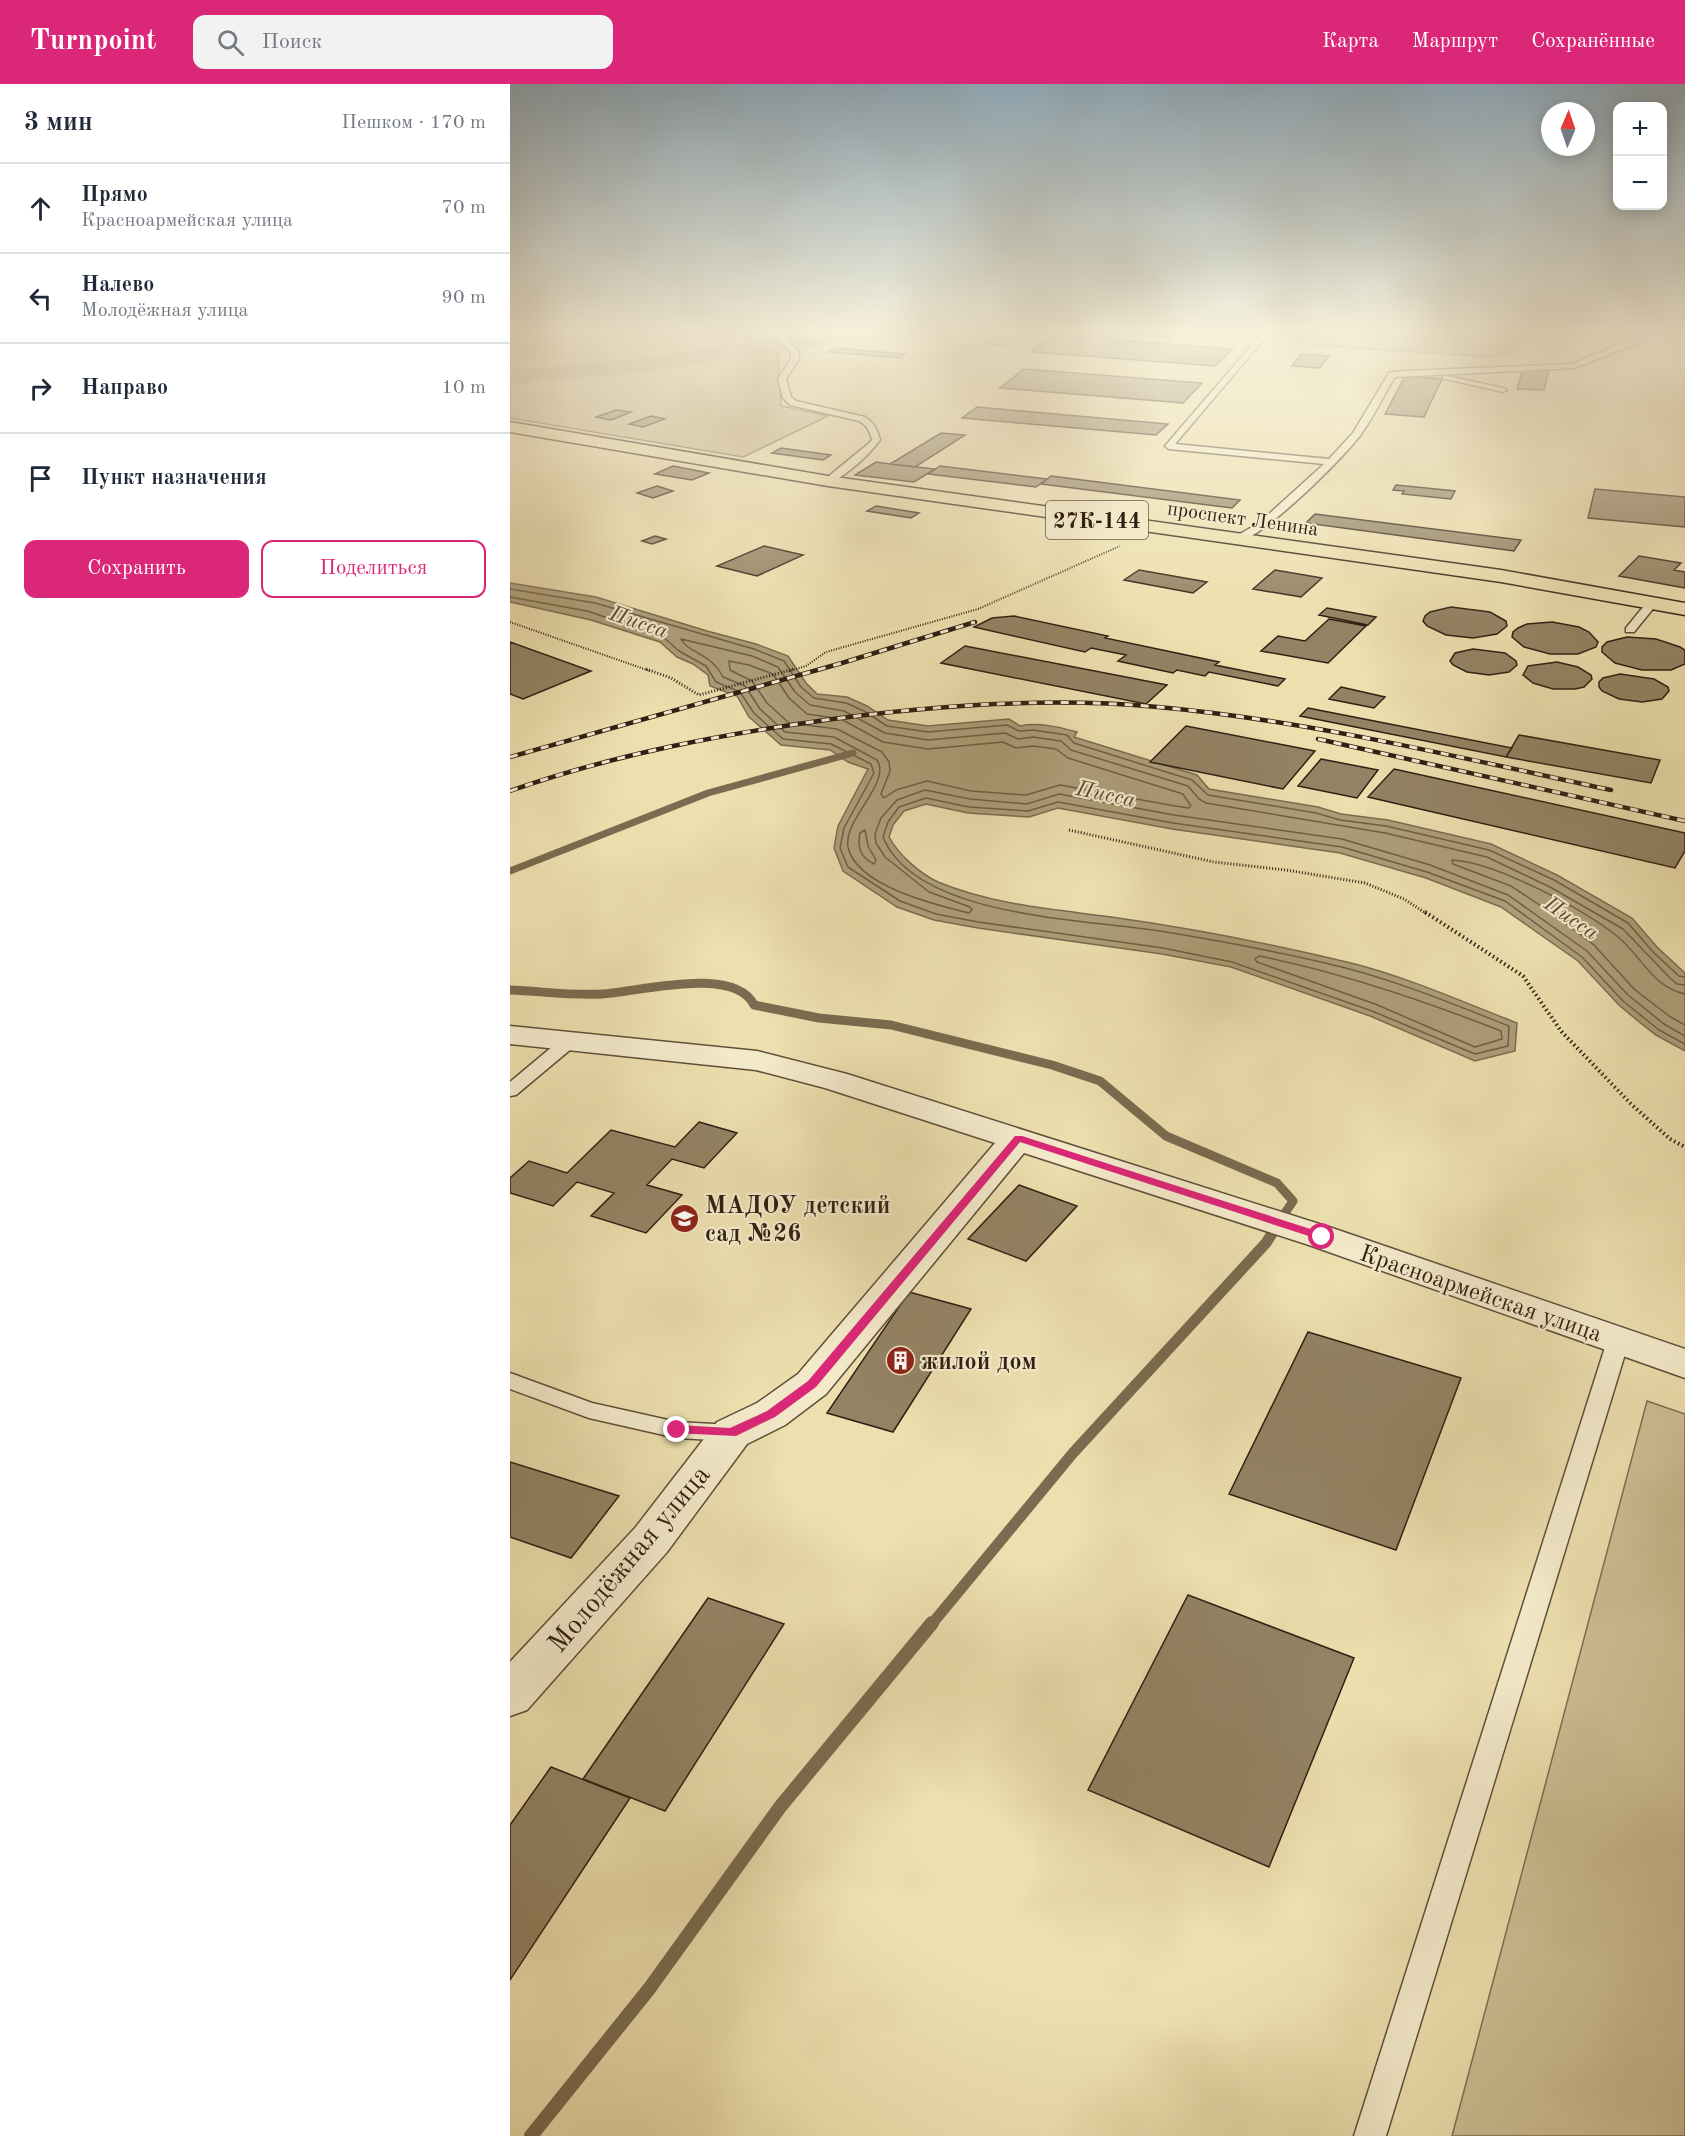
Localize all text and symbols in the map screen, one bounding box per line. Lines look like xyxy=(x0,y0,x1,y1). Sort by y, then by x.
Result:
search box xyxy=(193,15,613,69)
icon: search xyxy=(214,26,247,59)
text: Turnpoint xyxy=(30,28,157,56)
text: Поиск xyxy=(262,31,322,53)
text: Карта xyxy=(1322,31,1379,52)
text: Маршрут xyxy=(1412,31,1498,52)
text: Сохранённые xyxy=(1531,31,1655,52)
north arrow xyxy=(1541,102,1595,156)
map controls xyxy=(1613,102,1667,210)
button: + xyxy=(1613,102,1667,156)
text: 3 мин xyxy=(24,110,93,136)
text: Пешком · 170 m xyxy=(341,113,486,133)
button: − xyxy=(1613,156,1667,210)
text: Прямо xyxy=(81,184,148,206)
icon: ahead xyxy=(24,192,57,225)
text: 70 m xyxy=(441,198,486,218)
text: Красноармейская улица xyxy=(81,211,293,231)
text: Налево xyxy=(81,274,154,296)
icon: left xyxy=(24,282,57,315)
text: 90 m xyxy=(441,288,486,308)
text: Молодёжная улица xyxy=(81,301,248,321)
icon: right xyxy=(24,372,57,405)
text: Направо xyxy=(81,377,168,399)
text: 10 m xyxy=(441,378,486,398)
icon: arrive xyxy=(24,462,57,495)
text: Пункт назначения xyxy=(81,467,267,489)
street label: проспект Ленина xyxy=(1166,499,1320,541)
road number: 27К-144 xyxy=(1046,501,1148,539)
button: Сохранить xyxy=(24,540,249,598)
button: Поделиться xyxy=(261,540,486,598)
water label: Писса xyxy=(605,602,671,643)
water label: Писса xyxy=(1073,778,1138,812)
water label: Писса xyxy=(1539,892,1602,945)
place label: МАДОУ детский сад №26 xyxy=(705,1195,890,1247)
school or university icon: МАДОУ детский сад №26 xyxy=(668,1203,700,1235)
route start xyxy=(1308,1223,1334,1249)
street label: Красноармейская улица xyxy=(1356,1242,1605,1348)
building icon: жилой дом xyxy=(884,1345,916,1377)
place label: жилой дом xyxy=(921,1351,1037,1375)
route end xyxy=(663,1416,689,1442)
street label: Молодёжная улица xyxy=(544,1461,716,1659)

